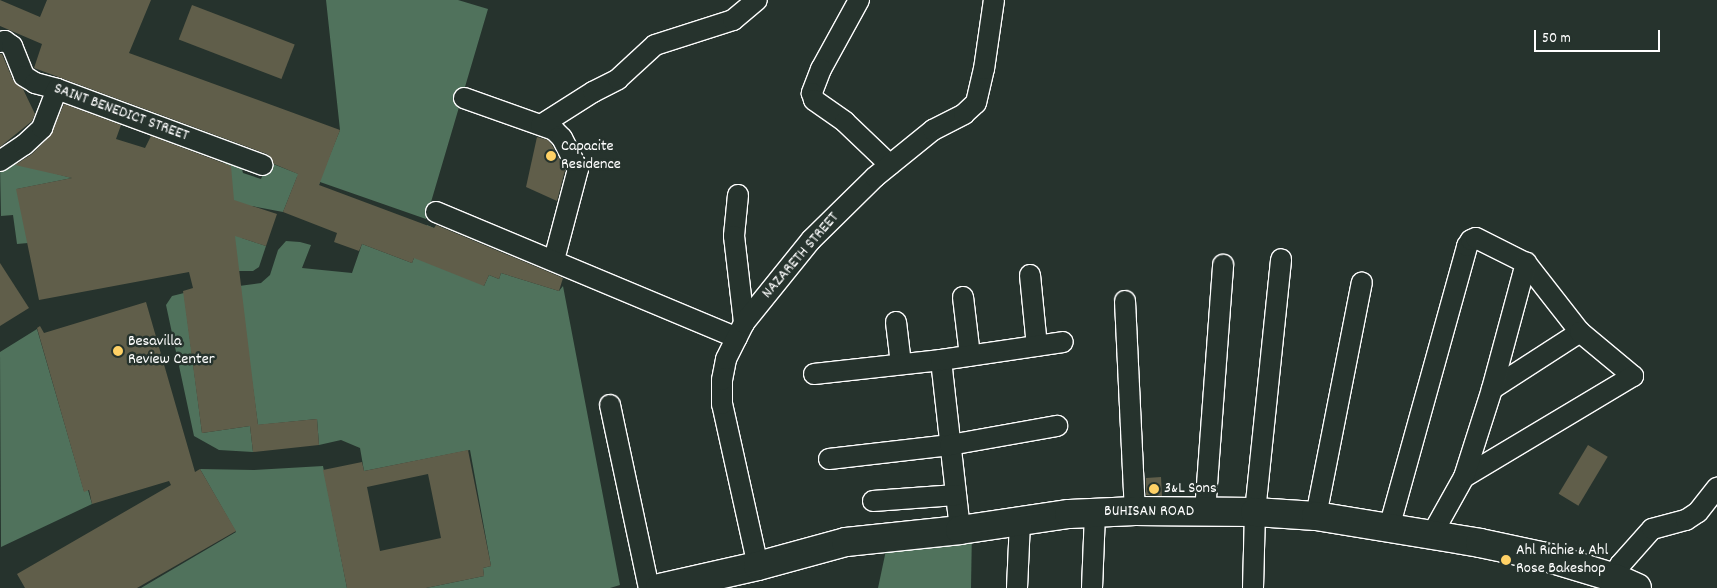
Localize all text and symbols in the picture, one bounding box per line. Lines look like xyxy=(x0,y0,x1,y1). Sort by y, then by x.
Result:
scale bar xyxy=(1537,20,1663,52)
text: 50 m xyxy=(1542,28,1571,50)
street label: SAINT BENEDICT STREET xyxy=(51,80,191,146)
place label: Capacite Residence xyxy=(561,137,621,175)
marker: Capacite Residence xyxy=(545,150,557,162)
street label: NAZARETH STREET xyxy=(758,209,844,303)
place label: Besavilla Review Center xyxy=(128,332,215,370)
marker: Besavilla Review Center xyxy=(112,345,124,357)
place label: 3&L Sons xyxy=(1164,479,1217,499)
marker: 3&L Sons xyxy=(1148,483,1160,495)
street label: BUHISAN ROAD xyxy=(1104,502,1194,522)
place label: Ahl Richie & Ahl Rose Bakeshop xyxy=(1516,541,1608,579)
marker: Ahl Richie & Ahl Rose Bakeshop xyxy=(1500,554,1512,566)

